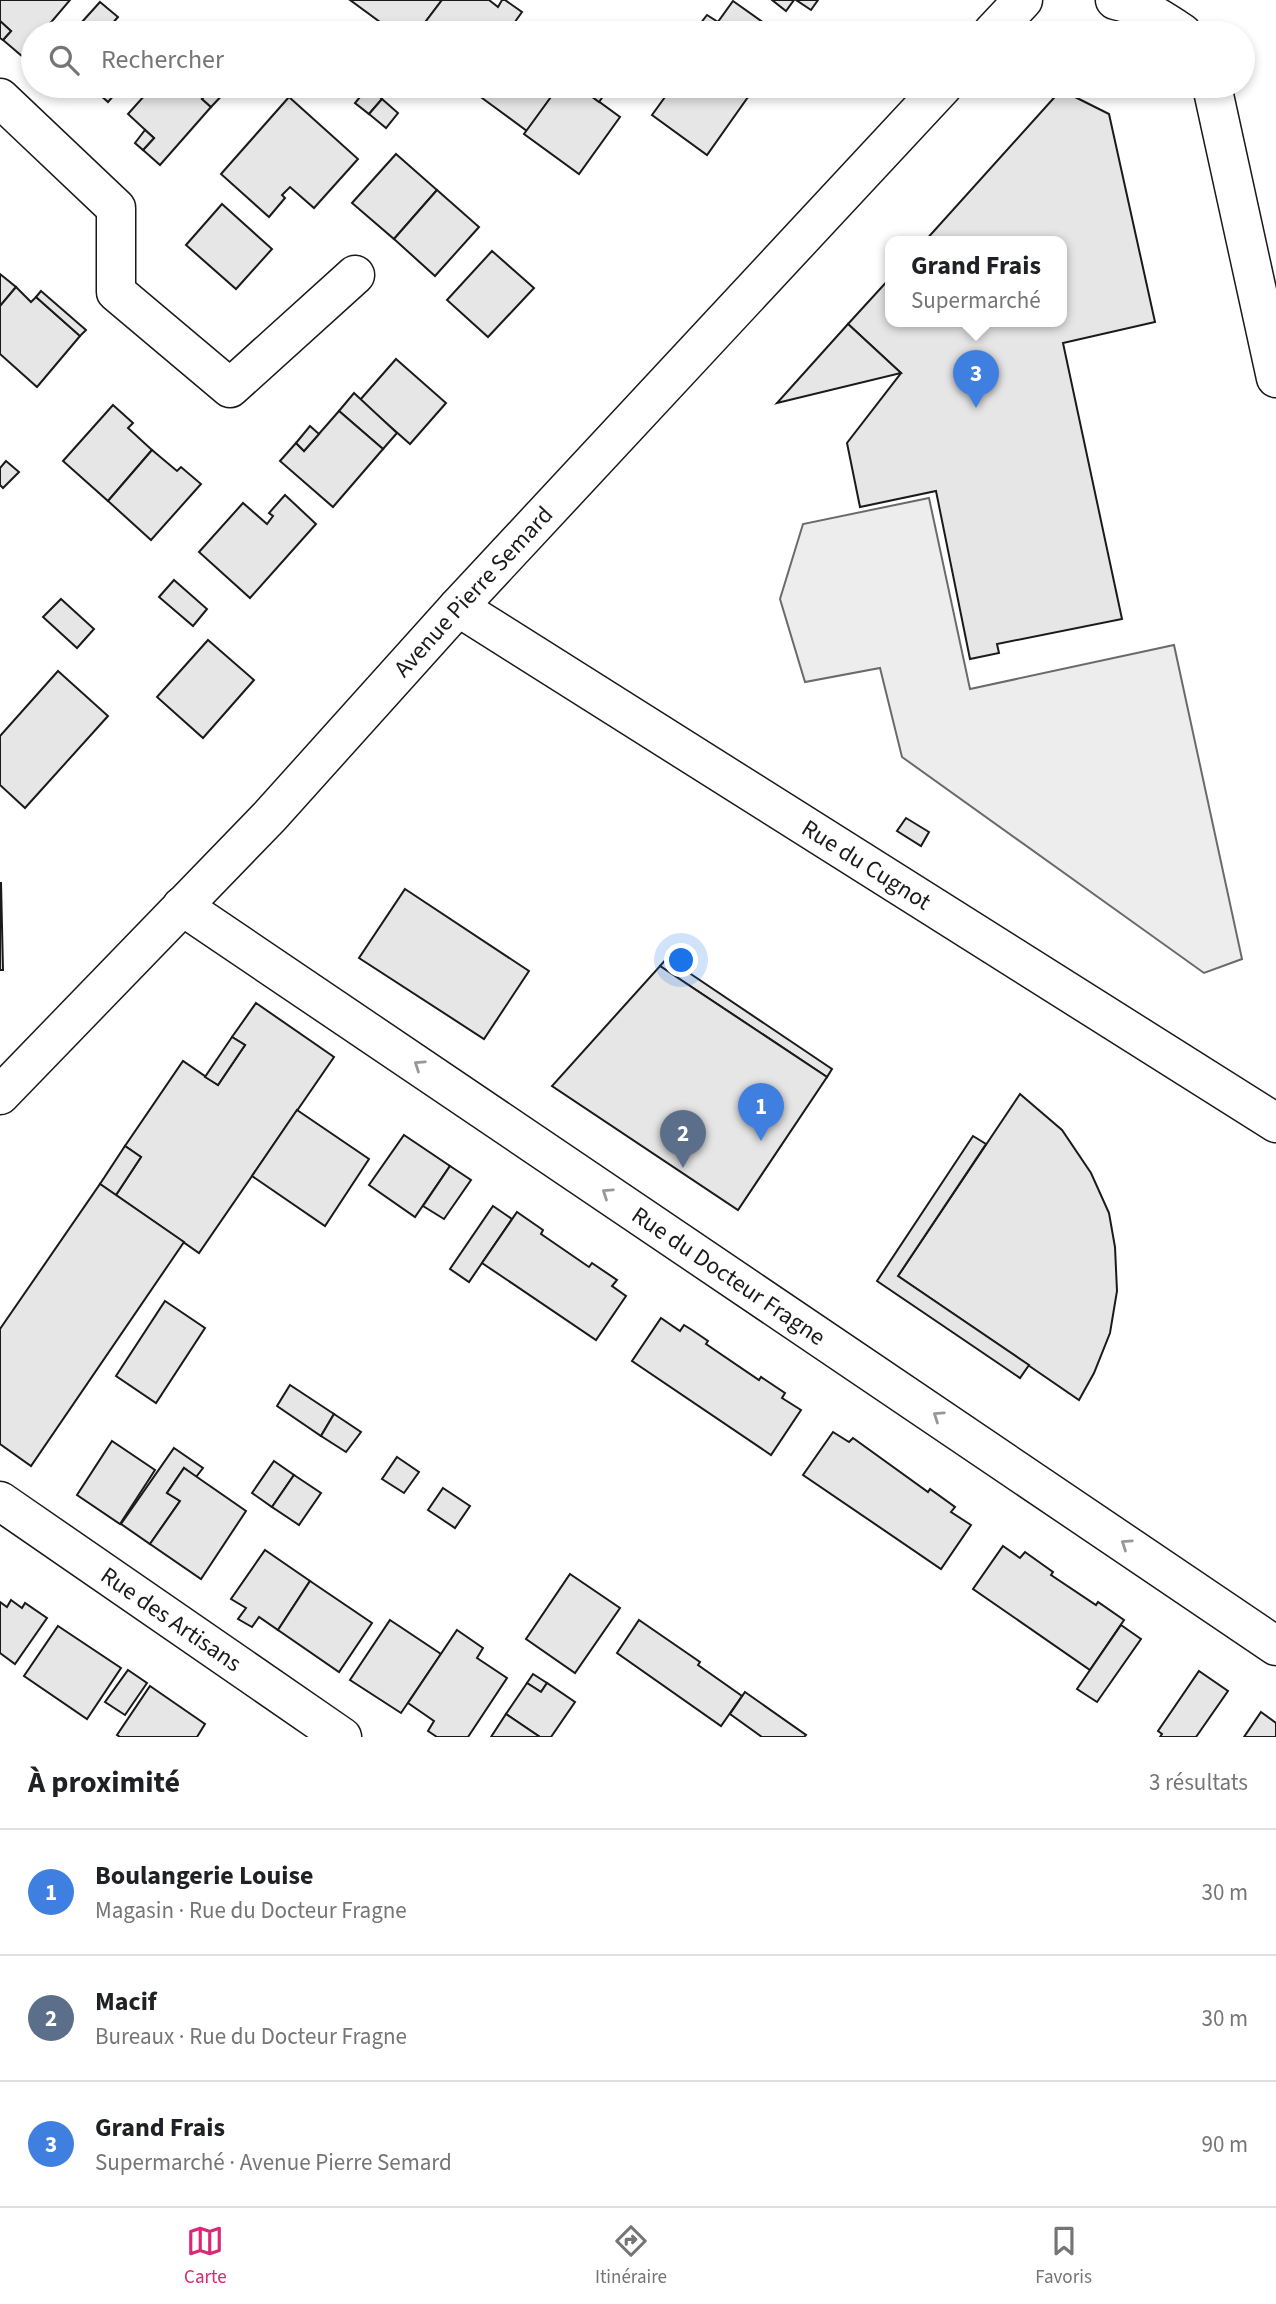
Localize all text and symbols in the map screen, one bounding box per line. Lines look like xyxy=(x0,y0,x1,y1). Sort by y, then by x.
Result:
search box xyxy=(21,21,1255,98)
icon: search xyxy=(45,41,83,79)
text: Rechercher xyxy=(101,41,224,78)
popup xyxy=(885,236,1067,327)
text: Grand Frais xyxy=(911,247,1041,284)
text: Supermarché xyxy=(911,284,1041,317)
pin: 3 xyxy=(953,350,999,408)
street label: Avenue Pierre Semard xyxy=(386,499,561,685)
street label: Rue du Cugnot xyxy=(795,811,938,919)
your location xyxy=(664,943,698,977)
one-way arrow xyxy=(413,1061,426,1074)
pin: 1 xyxy=(738,1083,784,1141)
pin: 2 xyxy=(660,1110,706,1168)
one-way arrow xyxy=(602,1189,615,1201)
street label: Rue du Docteur Fragne xyxy=(624,1198,832,1354)
one-way arrow xyxy=(932,1412,945,1425)
one-way arrow xyxy=(1120,1539,1133,1552)
street label: Rue des Artisans xyxy=(93,1558,248,1681)
text: À proximité xyxy=(28,1761,180,1804)
text: 3 résultats xyxy=(1149,1766,1248,1799)
text: Boulangerie Louise xyxy=(95,1857,313,1894)
text: 1 xyxy=(45,1876,57,1909)
text: 30 m xyxy=(1201,1876,1248,1909)
text: Magasin · Rue du Docteur Fragne xyxy=(95,1894,407,1927)
text: Macif xyxy=(95,1983,157,2020)
text: 2 xyxy=(45,2002,57,2035)
text: 30 m xyxy=(1201,2002,1248,2035)
text: Bureaux · Rue du Docteur Fragne xyxy=(95,2020,407,2053)
text: Grand Frais xyxy=(95,2109,225,2146)
text: 3 xyxy=(45,2128,57,2161)
text: 90 m xyxy=(1201,2128,1248,2161)
text: Supermarché · Avenue Pierre Semard xyxy=(95,2146,452,2179)
tab: Carte xyxy=(184,2222,227,2291)
tab: Itinéraire xyxy=(595,2222,667,2291)
tab: Favoris xyxy=(1035,2222,1092,2291)

